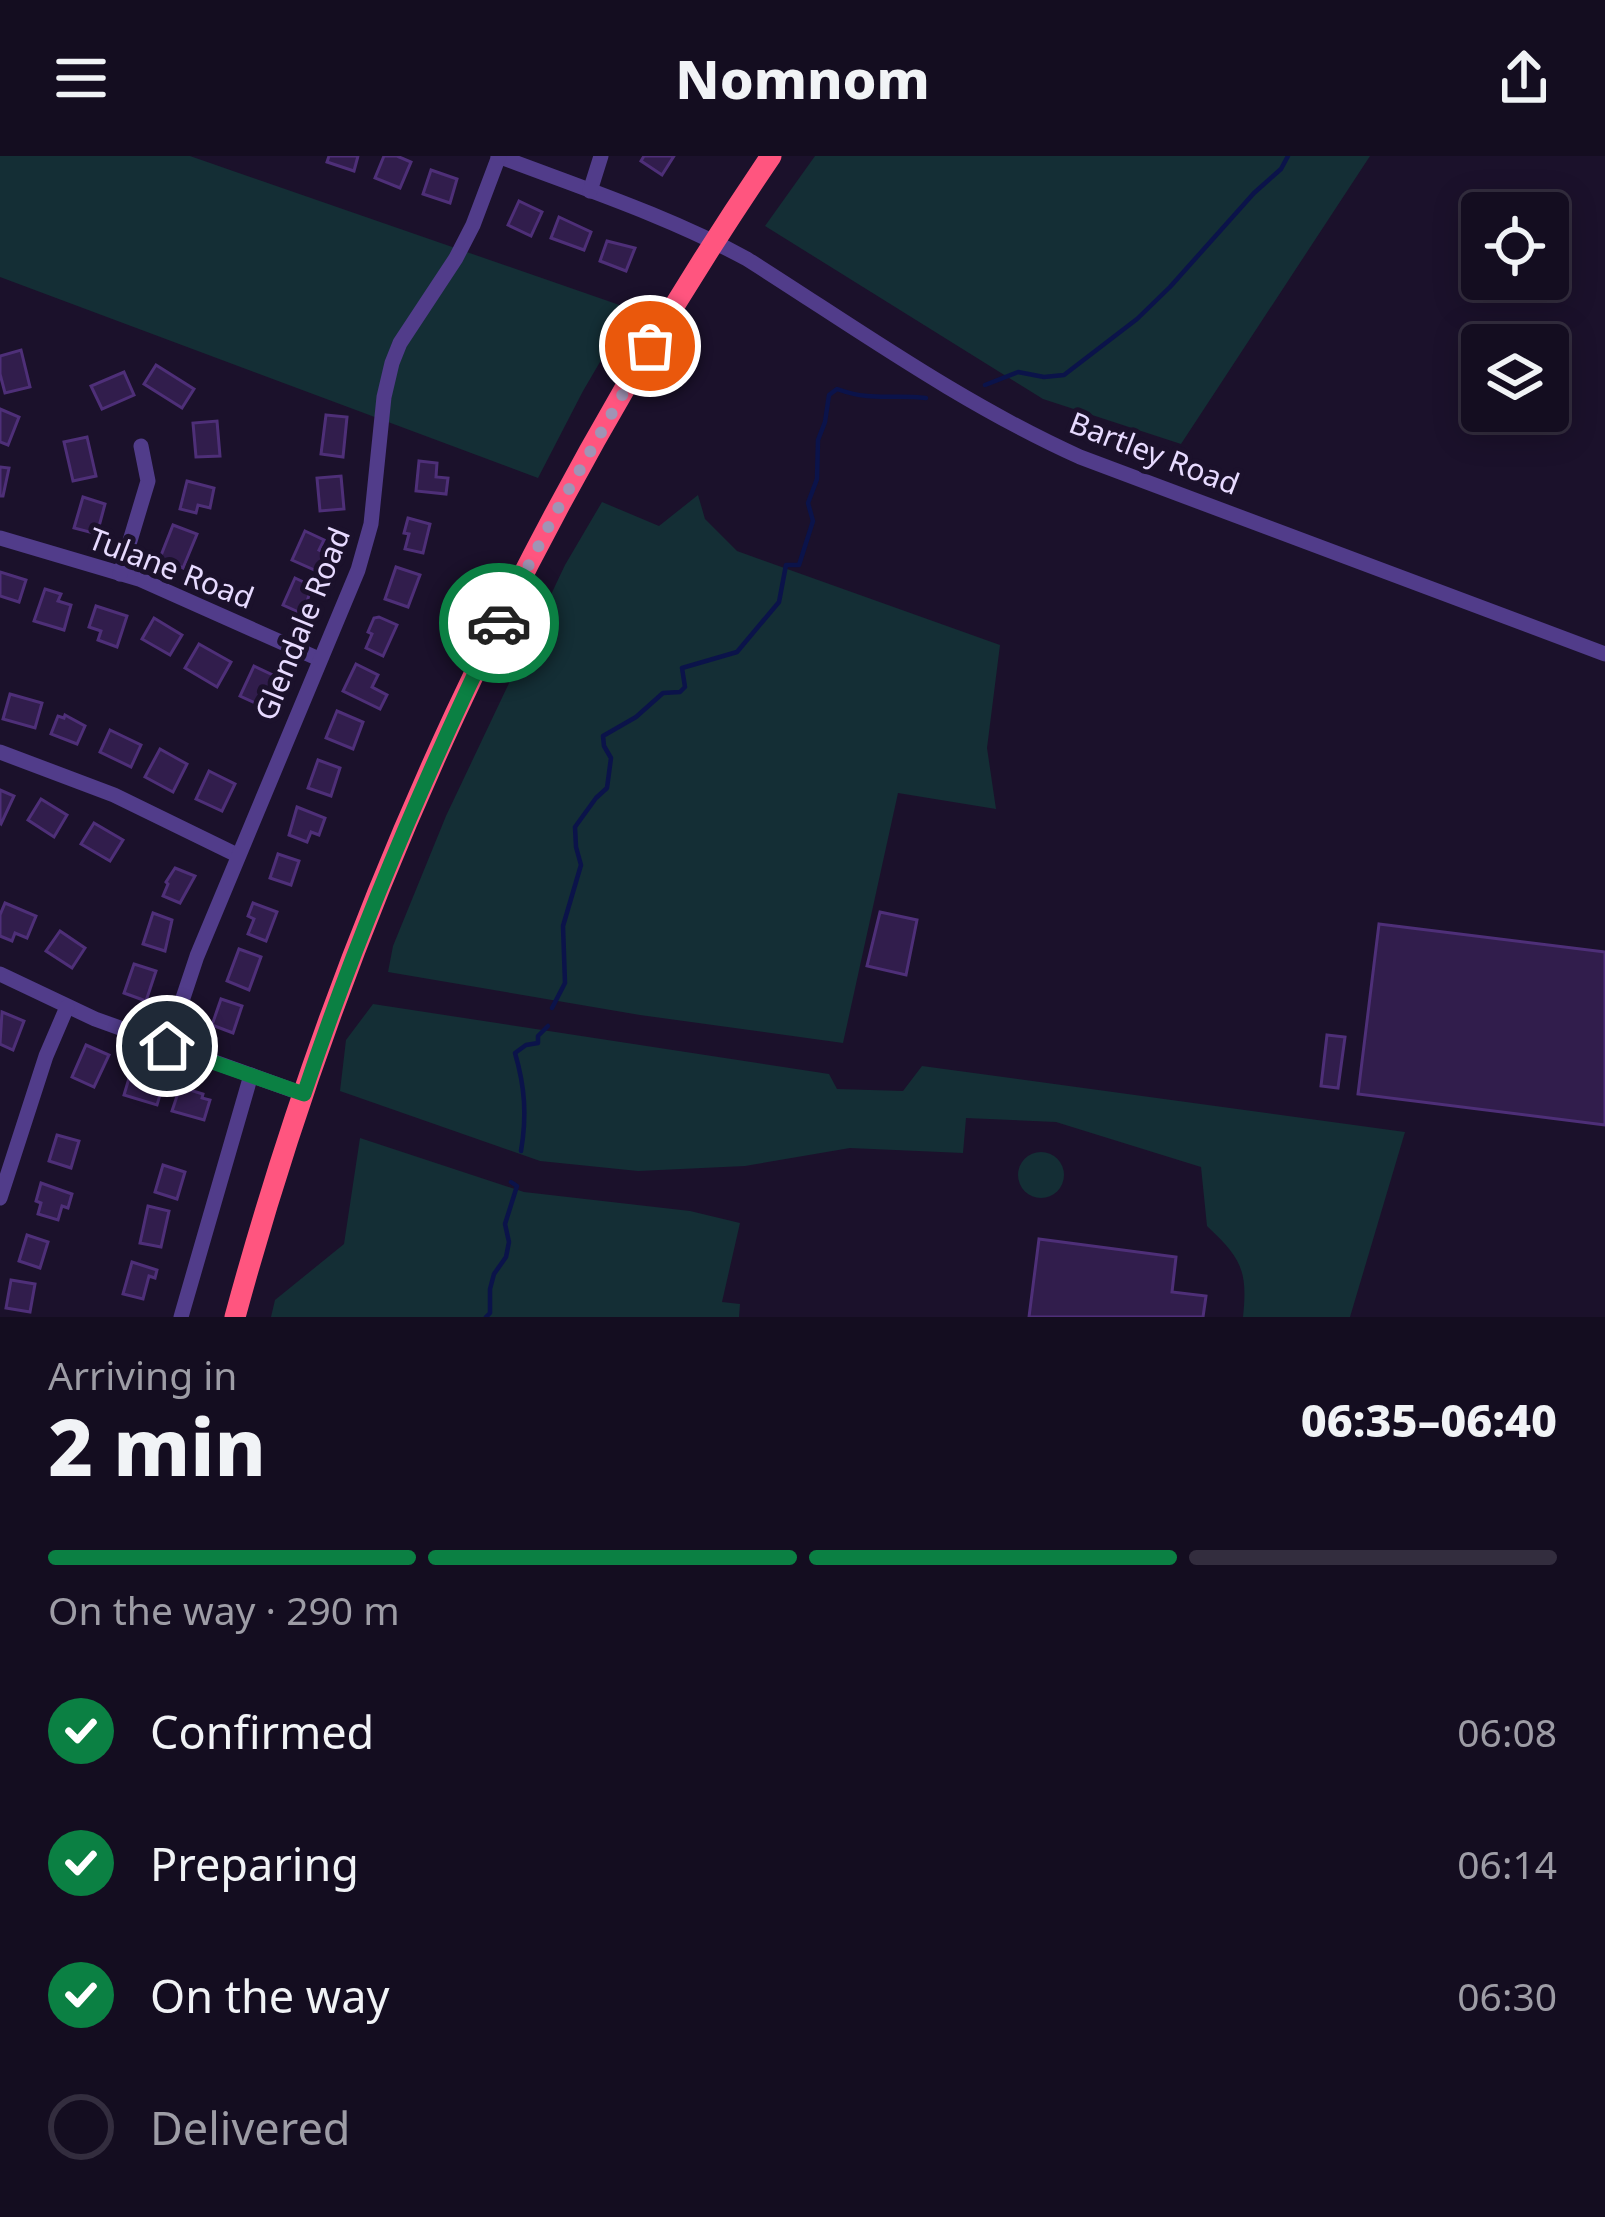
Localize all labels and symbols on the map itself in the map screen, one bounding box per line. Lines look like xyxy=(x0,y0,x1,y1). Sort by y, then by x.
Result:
pin xyxy=(599,295,701,397)
street label: Bartley Road xyxy=(1064,401,1245,504)
street label: Tulane Road xyxy=(83,517,260,618)
street label: Glendale Road xyxy=(244,521,359,726)
courier xyxy=(439,563,559,683)
pin xyxy=(116,995,218,1097)

